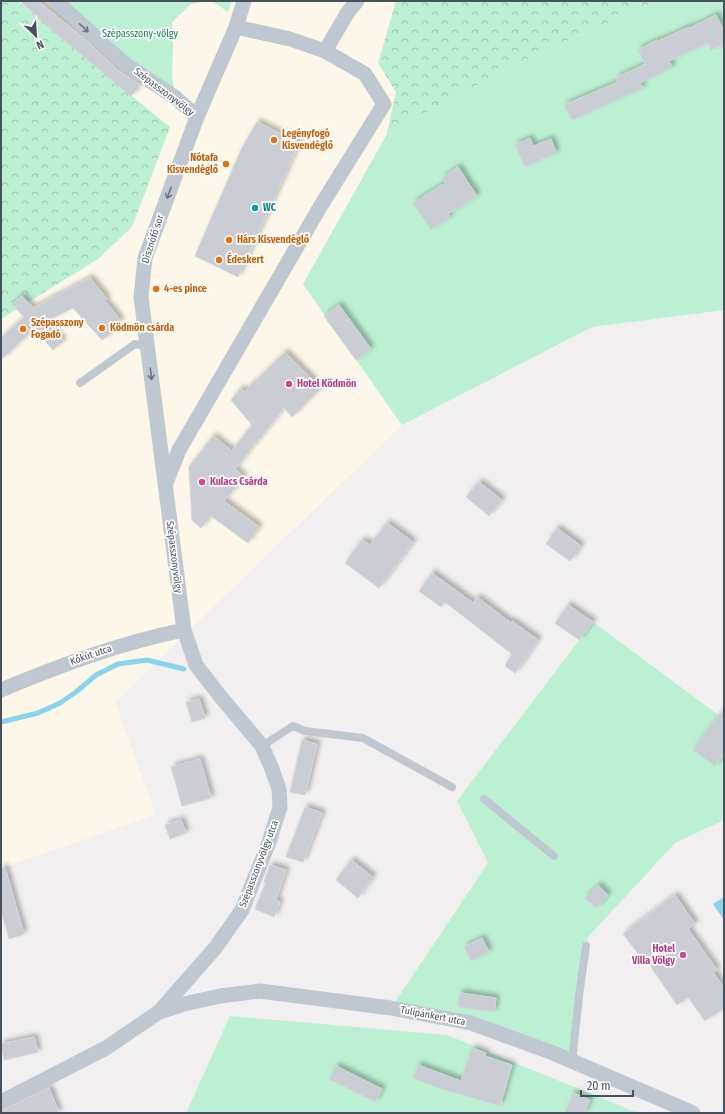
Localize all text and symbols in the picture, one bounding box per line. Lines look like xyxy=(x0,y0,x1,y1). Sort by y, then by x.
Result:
north arrow xyxy=(16,16,56,56)
one-way arrow xyxy=(79,23,89,32)
park label: Szépasszony-völgy xyxy=(102,28,179,40)
text: N xyxy=(34,37,46,52)
street label: Szépasszonyvölgy xyxy=(131,65,197,119)
place label: Legényfogó Kisvendéglő xyxy=(282,127,334,152)
marker: Legényfogó Kisvendéglő xyxy=(269,135,279,145)
place label: Nótafa Kisvendéglő xyxy=(167,151,219,176)
marker: Nótafa Kisvendéglő xyxy=(221,159,231,169)
one-way arrow xyxy=(164,187,172,199)
place label: WC xyxy=(263,202,277,214)
marker: WC xyxy=(250,203,260,213)
street label: Disznófő sor xyxy=(139,212,167,265)
place label: Hárs Kisvendéglő xyxy=(237,233,310,246)
marker: Hárs Kisvendéglő xyxy=(224,235,234,245)
place label: Édeskert xyxy=(227,252,264,266)
marker: Édeskert xyxy=(214,255,224,265)
place label: 4-es pince xyxy=(164,283,207,295)
marker: 4-es pince xyxy=(151,284,161,294)
place label: Szépasszony Fogadó xyxy=(31,316,84,341)
place label: Ködmön csárda xyxy=(110,321,174,334)
marker: Ködmön csárda xyxy=(97,323,107,333)
marker: Szépasszony Fogadó xyxy=(18,324,28,334)
one-way arrow xyxy=(147,367,155,380)
place label: Hotel Ködmön xyxy=(297,378,356,390)
marker: Hotel Ködmön xyxy=(284,379,294,389)
place label: Kulacs Csárda xyxy=(210,475,268,488)
marker: Kulacs Csárda xyxy=(197,477,207,487)
street label: Szépasszonyvölgy xyxy=(164,520,184,594)
street label: Kőkút utca xyxy=(68,641,114,668)
street label: Szépasszonyvölgy utca xyxy=(237,819,281,909)
place label: Hotel Villa Völgy xyxy=(631,943,675,967)
marker: Hotel Villa Völgy xyxy=(678,950,688,960)
street label: Tulipánkert utca xyxy=(399,1004,467,1028)
scale bar xyxy=(581,1072,633,1098)
text: 20 m xyxy=(587,1079,611,1093)

